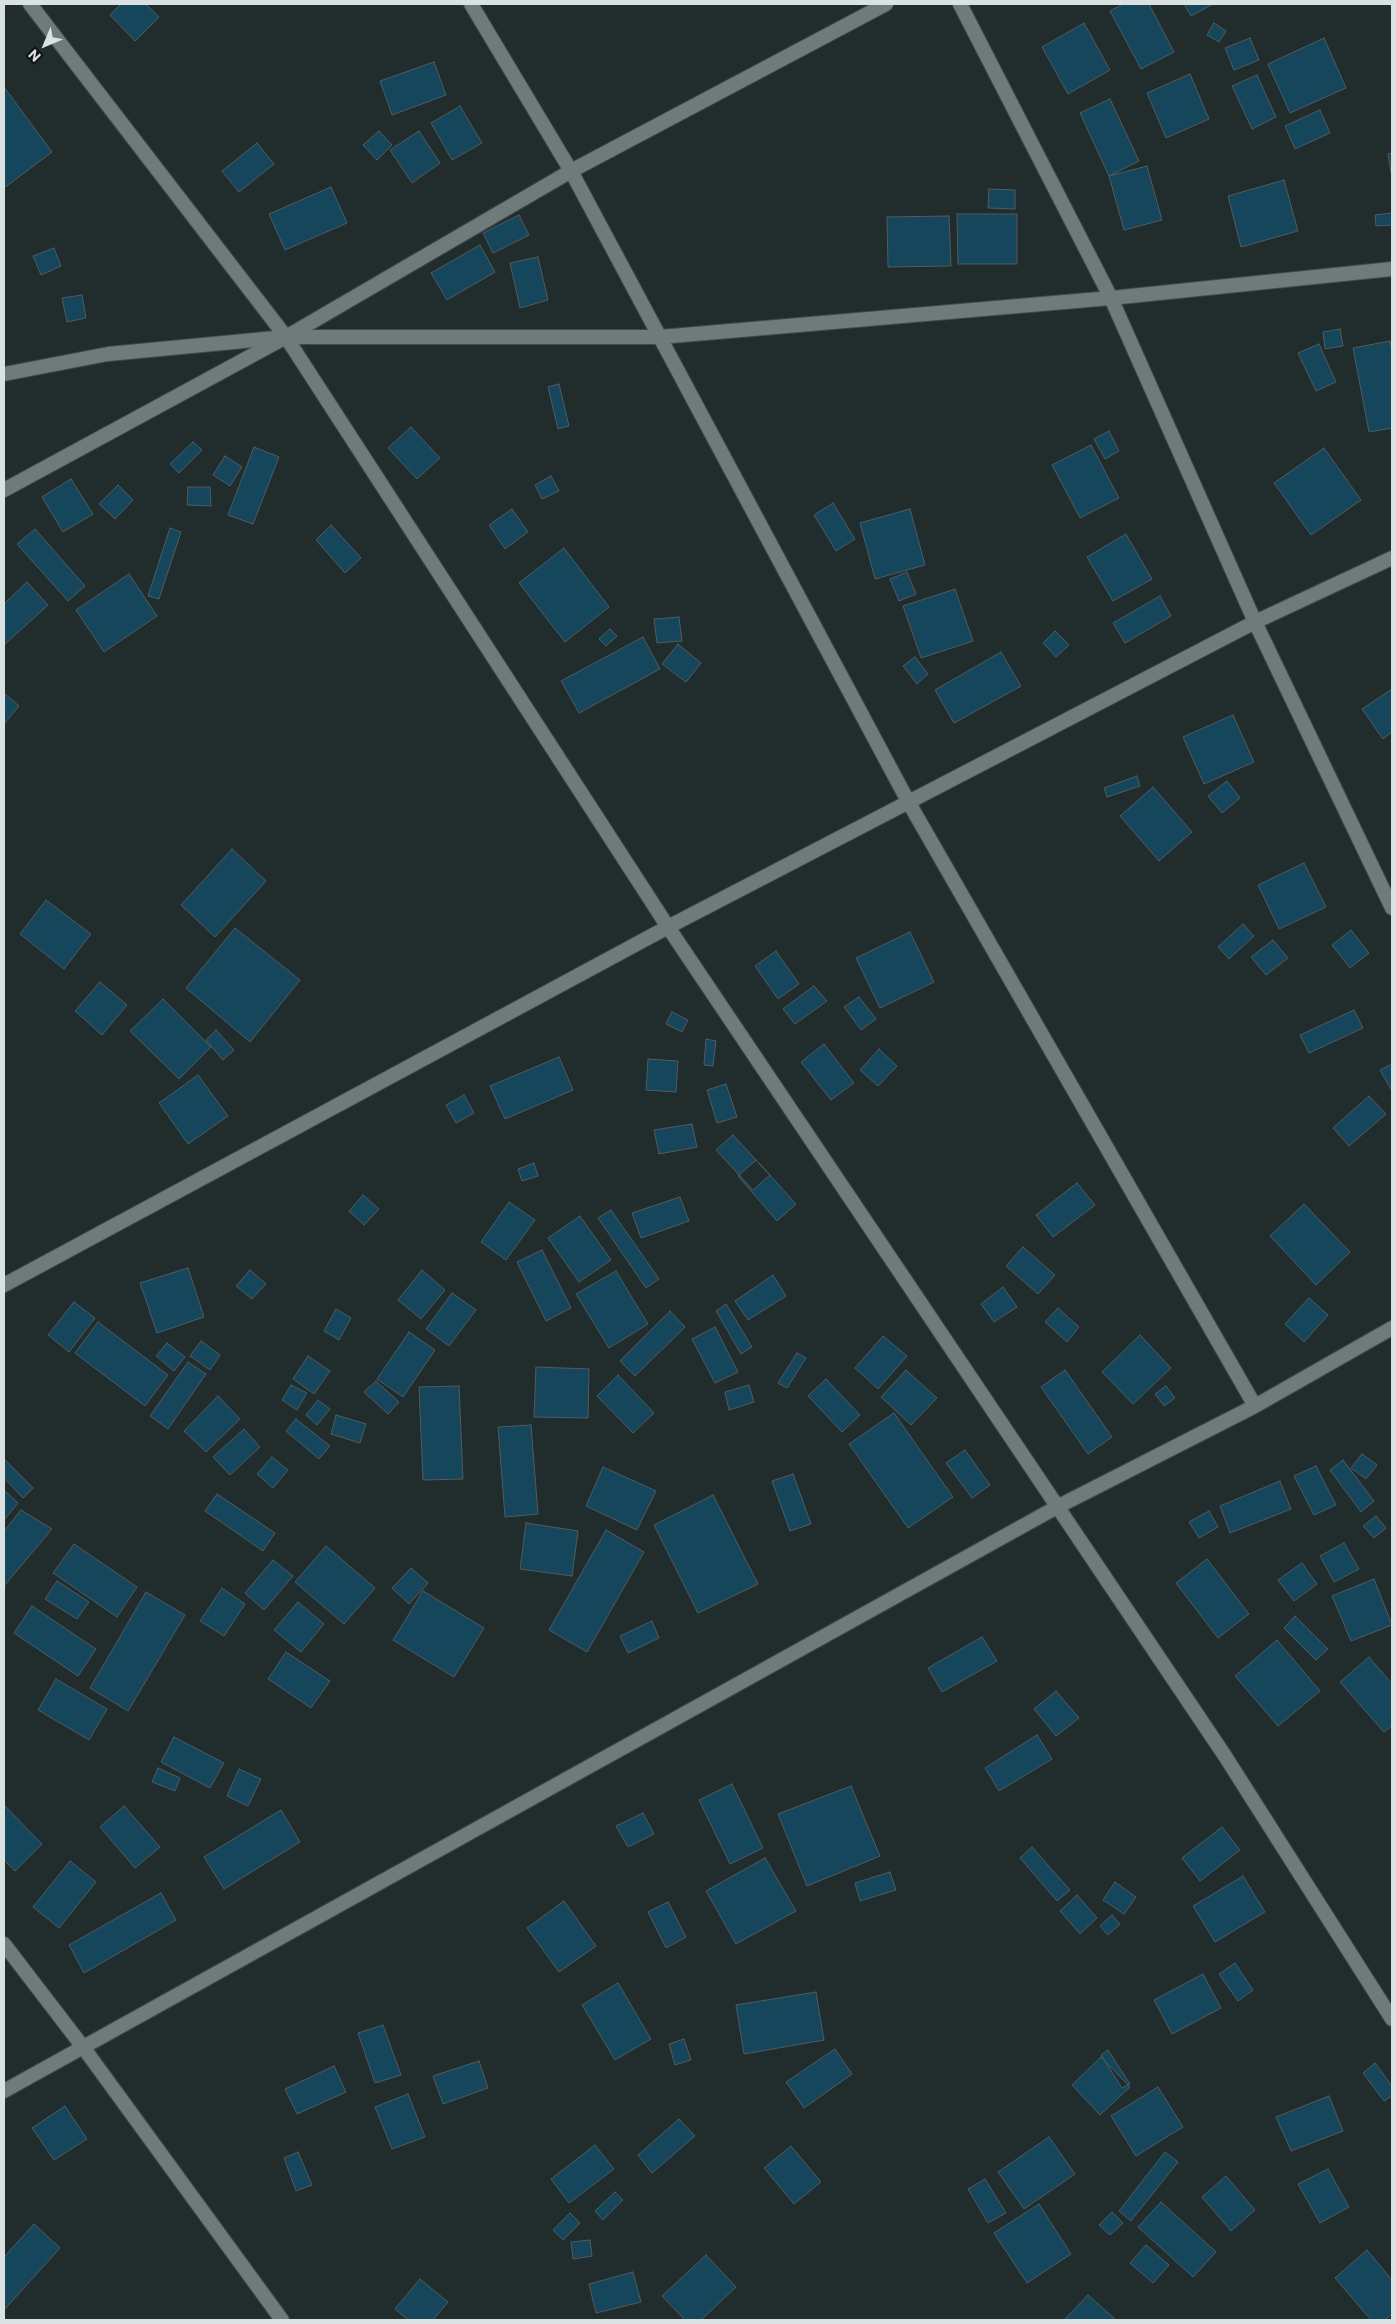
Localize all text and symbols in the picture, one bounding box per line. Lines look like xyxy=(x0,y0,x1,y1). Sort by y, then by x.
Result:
north arrow xyxy=(20,20,70,70)
text: N xyxy=(24,46,44,66)

